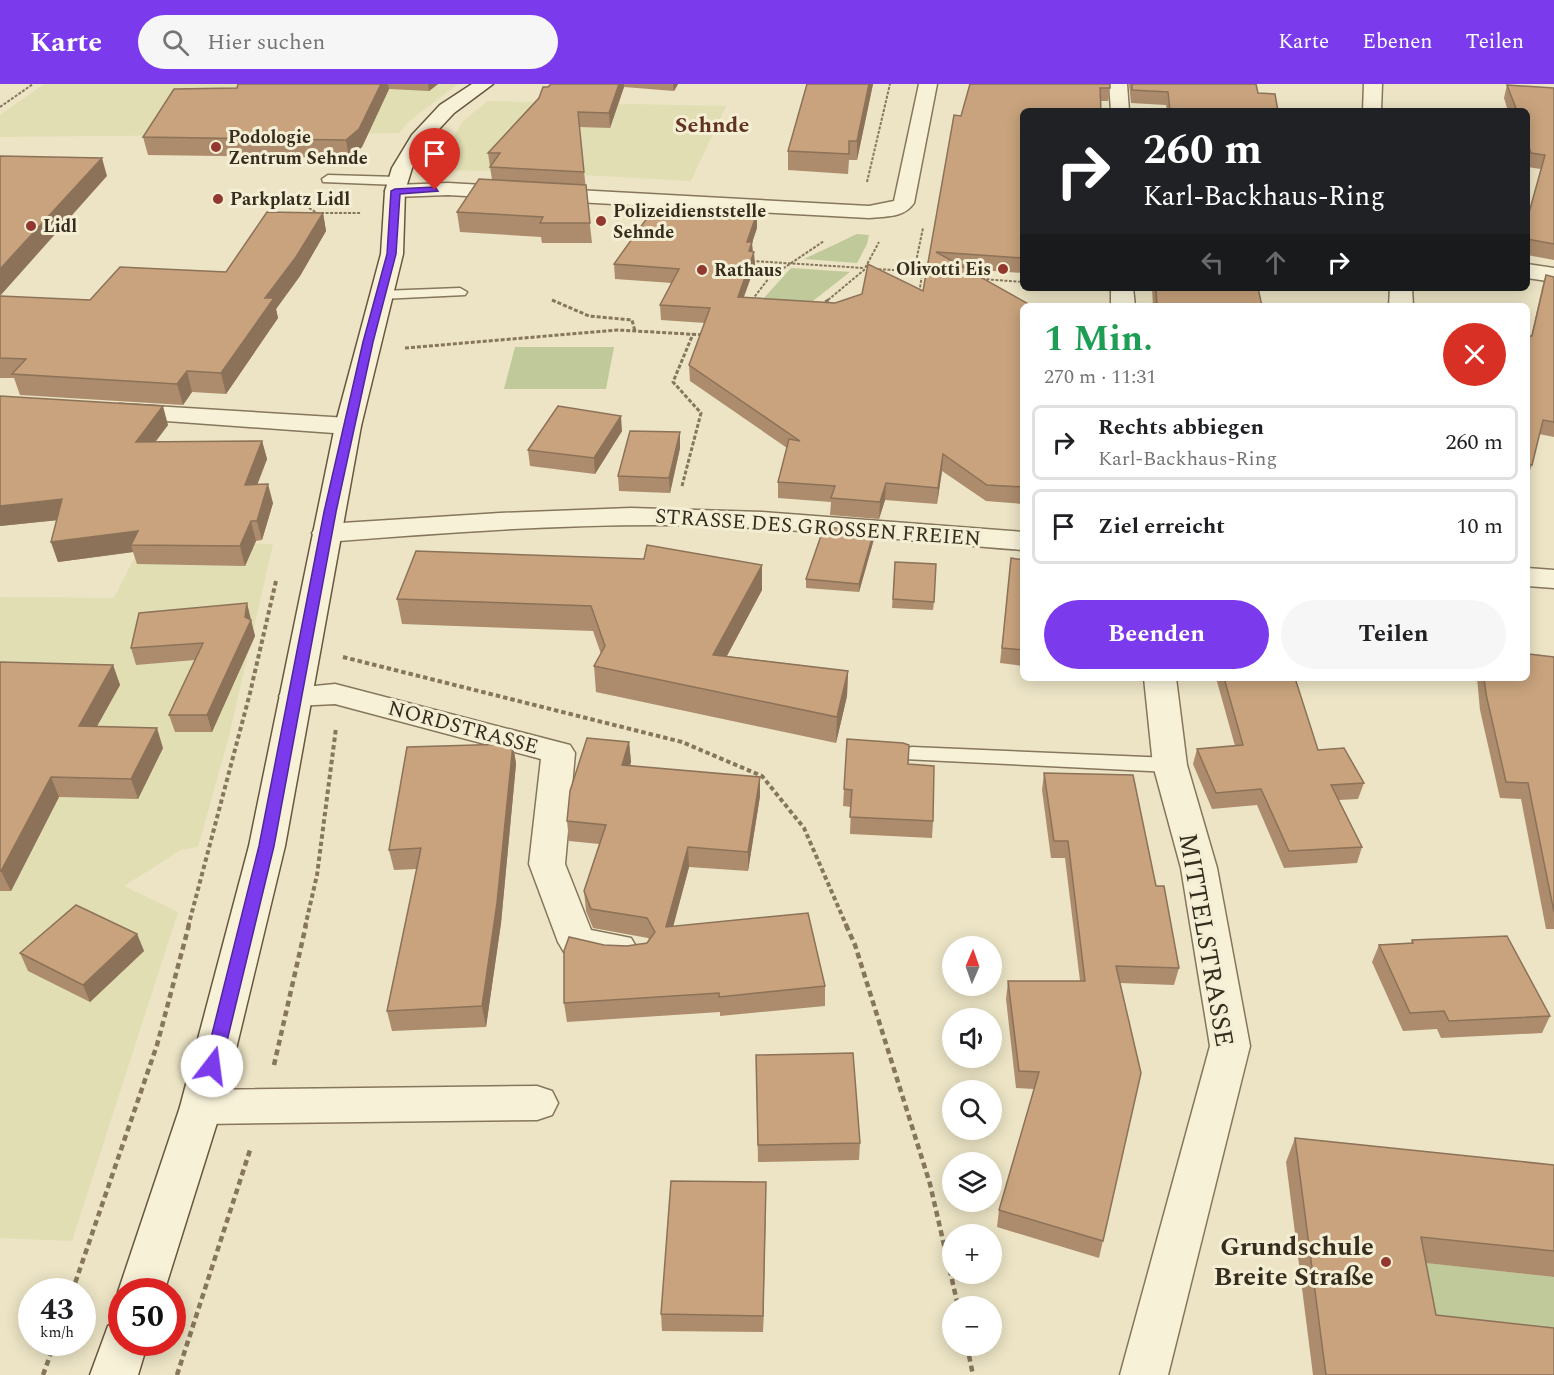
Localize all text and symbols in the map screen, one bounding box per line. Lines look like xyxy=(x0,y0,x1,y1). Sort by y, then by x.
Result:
search box xyxy=(138,15,558,69)
text: Karte xyxy=(30,21,102,64)
icon: search xyxy=(159,26,192,59)
text: Hier suchen xyxy=(207,26,325,59)
text: Karte xyxy=(1278,26,1329,58)
text: Ebenen xyxy=(1362,26,1433,58)
text: Teilen xyxy=(1466,26,1524,58)
district label: Sehnde xyxy=(675,109,749,142)
text: 260 m xyxy=(1143,119,1262,182)
place label: Podologie Zentrum Sehnde xyxy=(228,124,368,172)
pin xyxy=(409,128,460,190)
icon: right xyxy=(1044,132,1122,210)
icon: arrive xyxy=(418,137,451,170)
marker: Podologie Zentrum Sehnde xyxy=(209,140,223,154)
text: Karl-Backhaus-Ring xyxy=(1143,176,1385,218)
place label: Parkplatz Lidl xyxy=(230,186,350,213)
marker: Parkplatz Lidl xyxy=(211,192,225,206)
place label: Polizeidienststelle Sehnde xyxy=(613,198,766,246)
place label: Lidl xyxy=(43,213,77,240)
marker: Polizeidienststelle Sehnde xyxy=(594,214,608,228)
marker: Lidl xyxy=(24,219,38,233)
icon: left xyxy=(1196,246,1229,279)
icon: ahead xyxy=(1259,246,1292,279)
icon: right xyxy=(1322,246,1355,279)
place label: Olivotti Eis xyxy=(896,256,991,283)
place label: Rathaus xyxy=(714,257,782,284)
marker: Olivotti Eis xyxy=(996,262,1010,276)
marker: Rathaus xyxy=(695,263,709,277)
text: 1 Min. xyxy=(1044,312,1153,367)
button: close xyxy=(1443,323,1506,386)
text: 270 m · 11:31 xyxy=(1044,362,1156,392)
text: Rechts abbiegen xyxy=(1098,411,1264,444)
icon: right xyxy=(1047,426,1080,459)
text: 260 m xyxy=(1446,426,1503,459)
text: Karl-Backhaus-Ring xyxy=(1098,444,1277,474)
street label: STRASSE DES GROSSEN FREIEN xyxy=(654,501,982,555)
icon: arrive xyxy=(1047,510,1080,543)
text: Ziel erreicht xyxy=(1098,510,1225,543)
text: 10 m xyxy=(1457,510,1503,543)
button: Beenden xyxy=(1044,600,1269,669)
button: Teilen xyxy=(1281,600,1506,669)
street label: NORDSTRASSE xyxy=(384,693,542,763)
street label: MITTELSTRASSE xyxy=(1168,830,1244,1050)
north arrow xyxy=(942,936,1002,996)
map controls xyxy=(942,936,1002,1356)
button: sound xyxy=(942,1008,1002,1068)
position arrow xyxy=(180,1034,244,1098)
button: search xyxy=(942,1080,1002,1140)
button: layers xyxy=(942,1152,1002,1212)
button: + xyxy=(942,1224,1002,1284)
place label: Grundschule Breite Straße xyxy=(1214,1227,1374,1297)
marker: Grundschule Breite Straße xyxy=(1379,1255,1393,1269)
speed limit sign: 50 xyxy=(108,1278,186,1356)
text: 43 xyxy=(40,1287,74,1333)
button: − xyxy=(942,1296,1002,1356)
text: km/h xyxy=(40,1321,74,1344)

